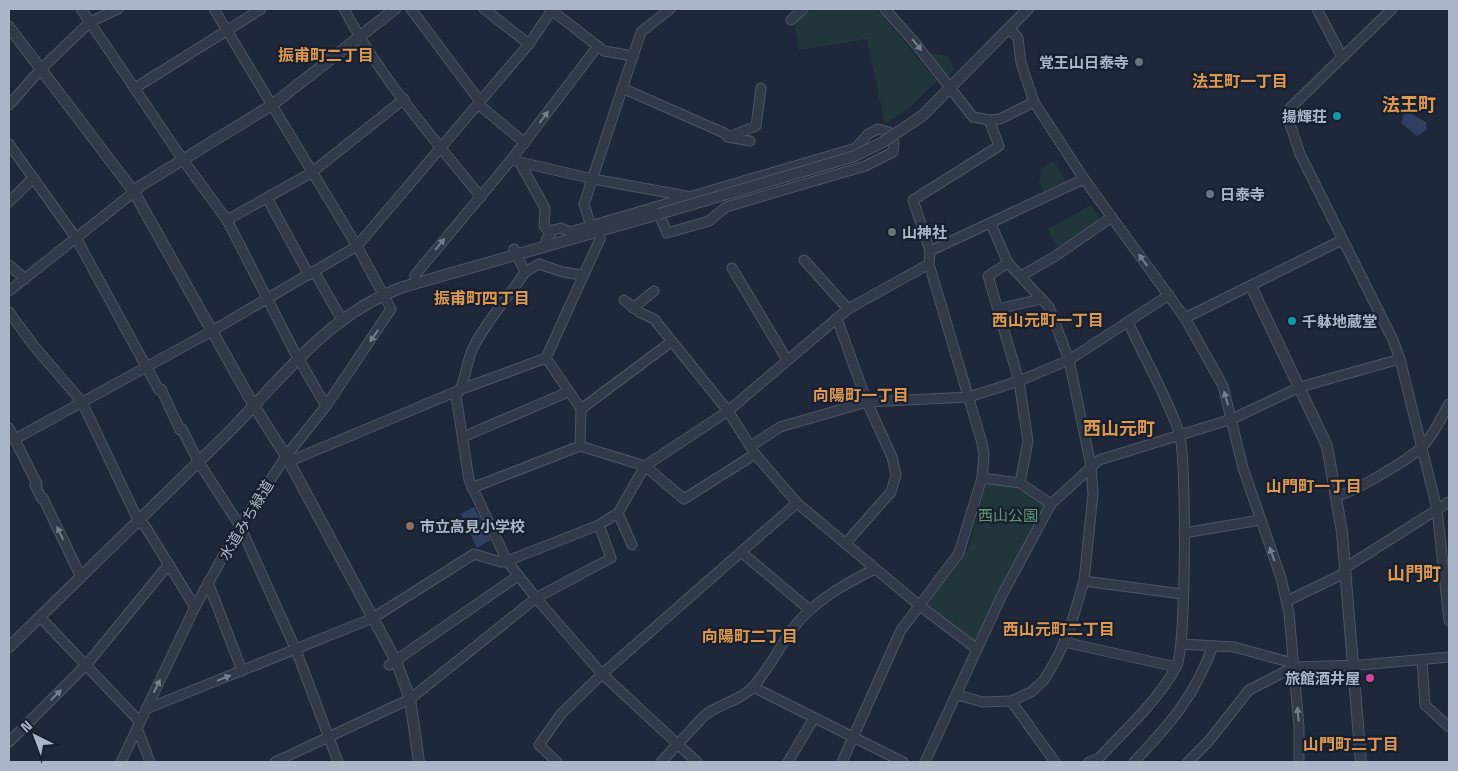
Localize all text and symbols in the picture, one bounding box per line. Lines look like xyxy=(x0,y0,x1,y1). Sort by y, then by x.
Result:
one-way arrow xyxy=(912,39,923,52)
district label: 振甫町二丁目 xyxy=(278,45,374,66)
place label: 覚王山日泰寺 xyxy=(1039,53,1129,72)
marker: 覚王山日泰寺 xyxy=(1133,56,1145,68)
district label: 法王町一丁目 xyxy=(1192,71,1288,92)
district label: 法王町 xyxy=(1382,93,1436,116)
place label: 揚輝荘 xyxy=(1282,107,1327,126)
one-way arrow xyxy=(539,110,549,124)
marker: 揚輝荘 xyxy=(1331,110,1343,122)
place label: 日泰寺 xyxy=(1220,185,1265,204)
marker: 日泰寺 xyxy=(1204,188,1216,200)
place label: 山神社 xyxy=(902,223,947,242)
marker: 山神社 xyxy=(886,226,898,238)
one-way arrow xyxy=(435,238,446,251)
one-way arrow xyxy=(1138,253,1148,267)
district label: 振甫町四丁目 xyxy=(434,288,530,309)
district label: 西山元町一丁目 xyxy=(992,310,1104,331)
place label: 千躰地蔵堂 xyxy=(1302,312,1377,331)
marker: 千躰地蔵堂 xyxy=(1286,315,1298,327)
one-way arrow xyxy=(369,329,378,343)
district label: 向陽町一丁目 xyxy=(813,385,909,406)
one-way arrow xyxy=(1222,391,1230,406)
district label: 西山元町 xyxy=(1083,417,1155,440)
district label: 山門町一丁目 xyxy=(1266,476,1362,497)
street label: 水道みち緑道 xyxy=(215,477,277,563)
park label: 西山公園 xyxy=(978,506,1038,525)
place label: 市立高見小学校 xyxy=(420,517,525,536)
marker: 市立高見小学校 xyxy=(404,520,416,532)
one-way arrow xyxy=(56,526,64,540)
one-way arrow xyxy=(1268,546,1276,561)
district label: 山門町 xyxy=(1387,562,1441,585)
district label: 西山元町二丁目 xyxy=(1003,619,1115,640)
district label: 向陽町二丁目 xyxy=(702,626,798,647)
place label: 旅館酒井屋 xyxy=(1285,669,1360,688)
marker: 旅館酒井屋 xyxy=(1364,672,1376,684)
one-way arrow xyxy=(217,674,232,682)
one-way arrow xyxy=(153,679,161,694)
one-way arrow xyxy=(49,689,61,701)
one-way arrow xyxy=(1294,705,1302,721)
north arrow xyxy=(10,711,60,761)
text: N xyxy=(17,717,36,736)
district label: 山門町二丁目 xyxy=(1303,734,1399,755)

